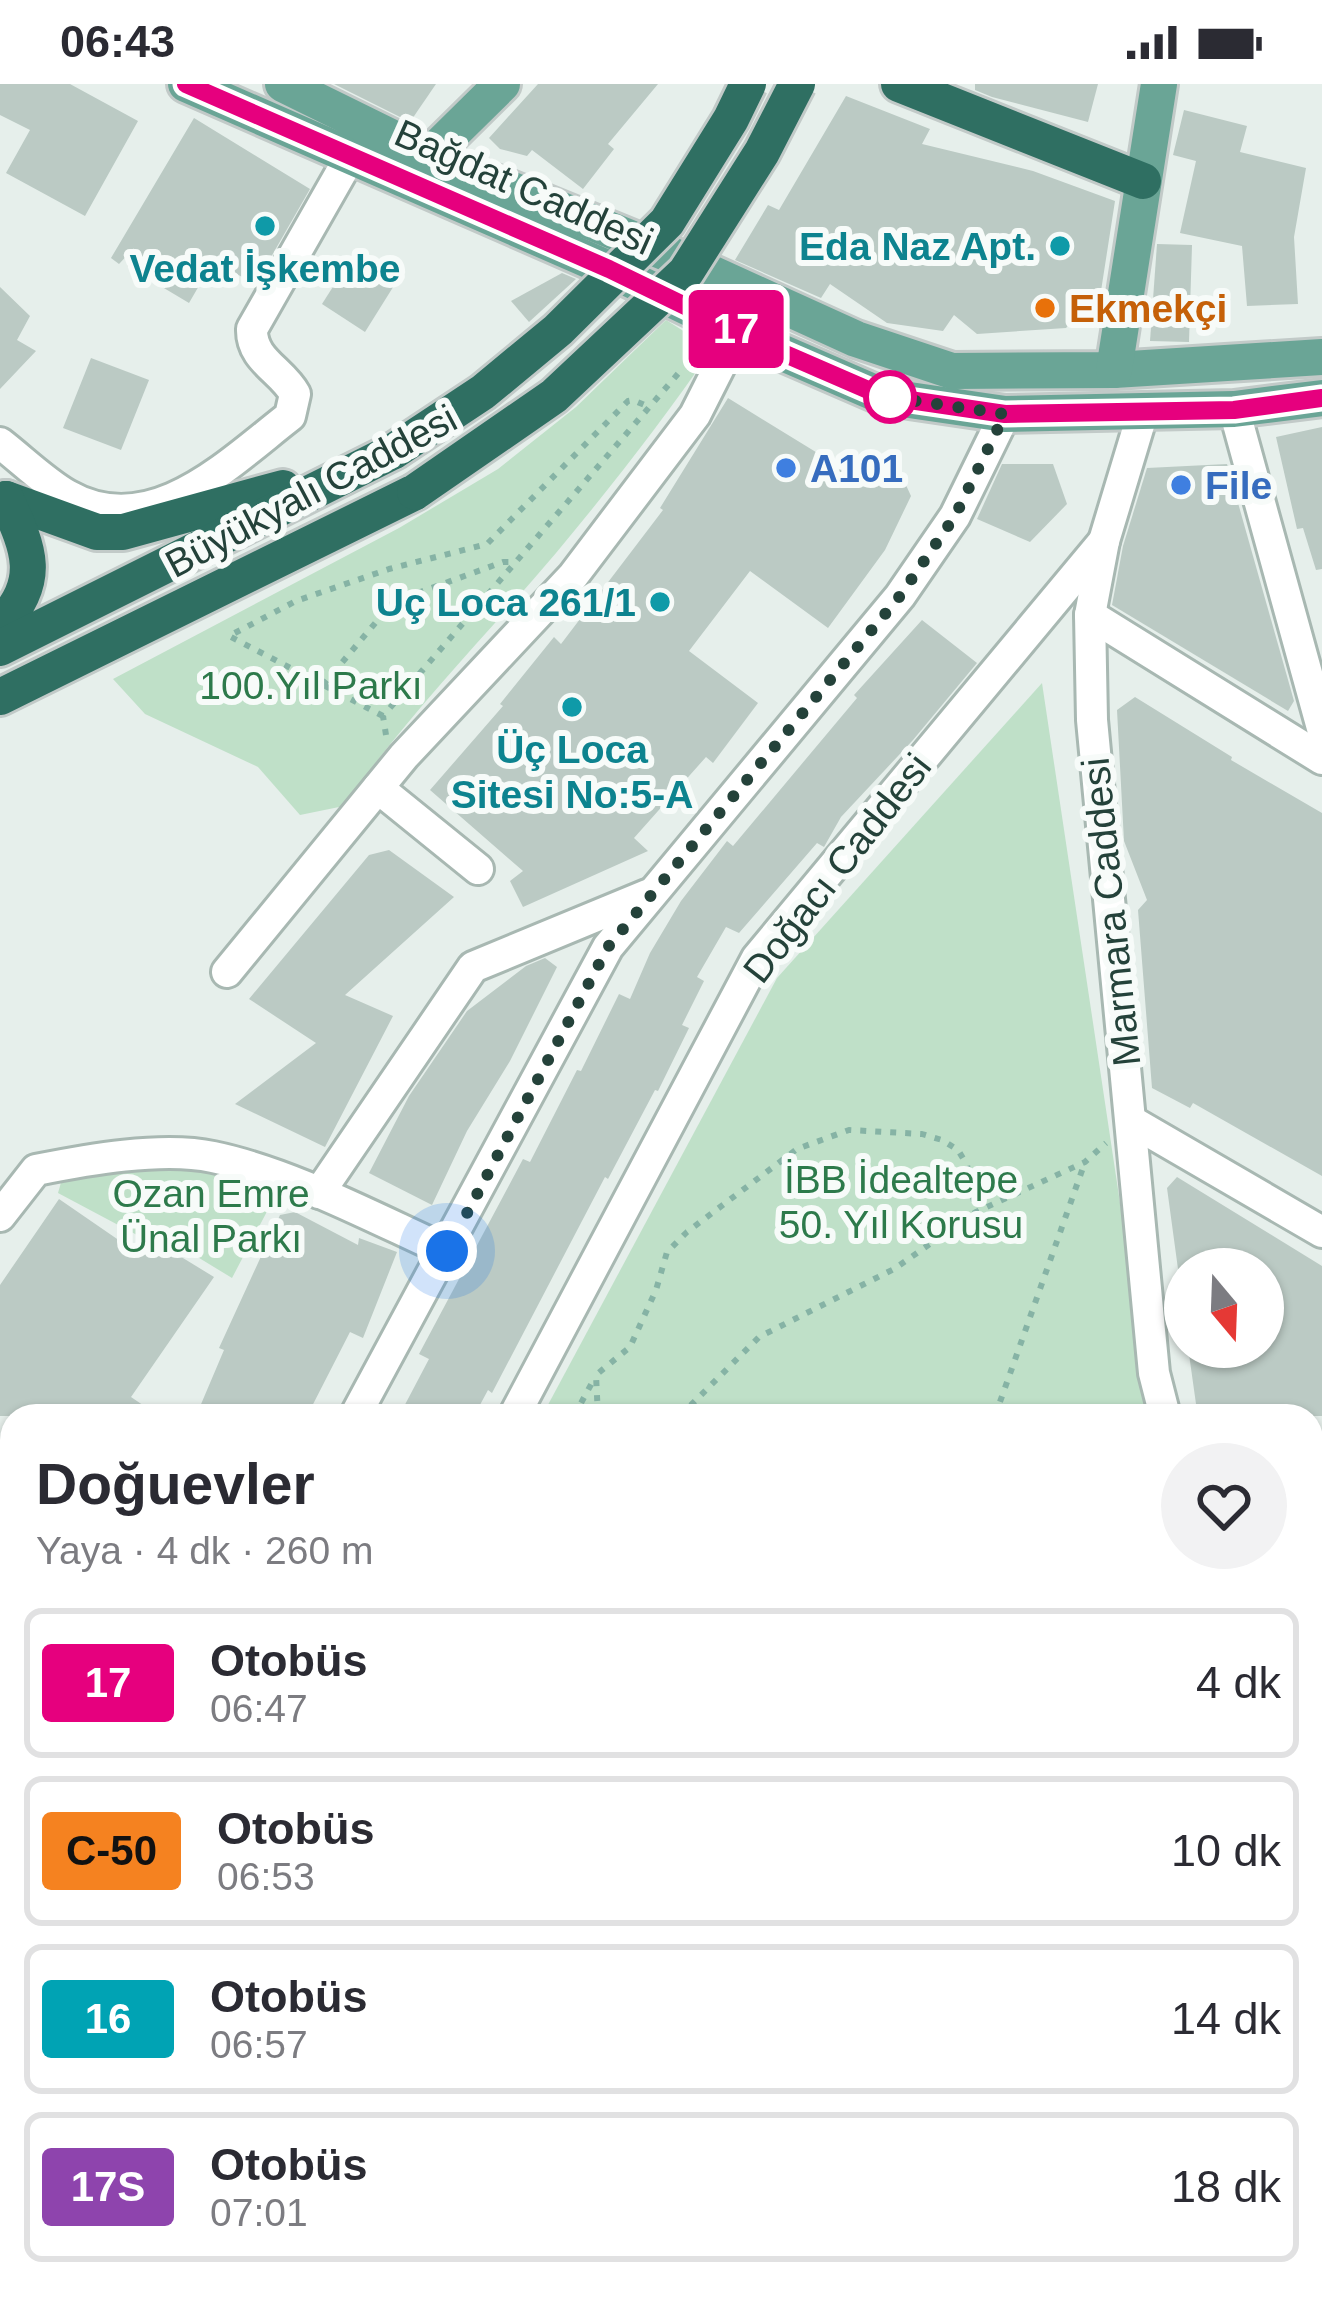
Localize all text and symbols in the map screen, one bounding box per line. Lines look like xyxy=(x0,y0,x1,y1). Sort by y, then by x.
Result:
text: 06:43 xyxy=(60,16,175,67)
street label: Bağdat Caddesi xyxy=(388,111,660,263)
marker: Vedat İşkembe xyxy=(252,213,278,239)
place label: Eda Naz Apt. xyxy=(799,225,1036,268)
marker: Eda Naz Apt. xyxy=(1047,233,1073,259)
place label: Vedat İşkembe xyxy=(130,247,400,290)
place label: Ekmekçi xyxy=(1069,287,1227,330)
line badge: 17 xyxy=(682,290,790,368)
marker: Ekmekçi xyxy=(1032,295,1058,321)
text: 17 xyxy=(713,305,759,352)
unlabelled marker xyxy=(865,372,915,422)
street label: Büyükyalı Caddesi xyxy=(158,396,464,586)
place label: A101 xyxy=(810,447,903,490)
marker: A101 xyxy=(773,455,799,481)
place label: File xyxy=(1205,464,1272,507)
marker: File xyxy=(1168,472,1194,498)
place label: Uç Loca 261/1 xyxy=(376,581,636,624)
marker: Uç Loca 261/1 xyxy=(647,589,673,615)
park label: 100.Yıl Parkı xyxy=(199,664,423,707)
marker: Üç Loca Sitesi No:5-A xyxy=(559,694,585,720)
place label: Üç Loca Sitesi No:5-A xyxy=(451,728,693,816)
street label: Doğacı Caddesi xyxy=(735,745,939,991)
street label: Marmara Caddesi xyxy=(1073,756,1149,1068)
park label: İBB İdealtepe 50. Yıl Korusu xyxy=(779,1158,1023,1246)
park label: Ozan Emre Ünal Parkı xyxy=(112,1172,310,1260)
your location xyxy=(417,1221,477,1281)
north arrow xyxy=(1164,1248,1284,1368)
map controls xyxy=(1164,1248,1284,1368)
button: heart xyxy=(1161,1443,1287,1569)
text: Doğuevler xyxy=(36,1452,315,1516)
text: Yaya · 4 dk · 260 m xyxy=(36,1529,373,1572)
text: Otobüs xyxy=(210,1635,367,1686)
text: 4 dk xyxy=(1196,1657,1281,1708)
text: 17 xyxy=(85,1659,131,1706)
text: 06:47 xyxy=(210,1687,308,1730)
text: Otobüs xyxy=(217,1803,375,1854)
text: 10 dk xyxy=(1171,1825,1281,1876)
text: C-50 xyxy=(66,1827,157,1874)
text: 06:53 xyxy=(217,1855,315,1898)
text: Otobüs xyxy=(210,1971,367,2022)
text: 14 dk xyxy=(1171,1993,1281,2044)
text: 16 xyxy=(85,1995,131,2042)
text: 06:57 xyxy=(210,2023,308,2066)
text: Otobüs xyxy=(210,2139,367,2190)
text: 18 dk xyxy=(1171,2161,1281,2212)
text: 17S xyxy=(71,2163,145,2210)
text: 07:01 xyxy=(210,2191,308,2234)

